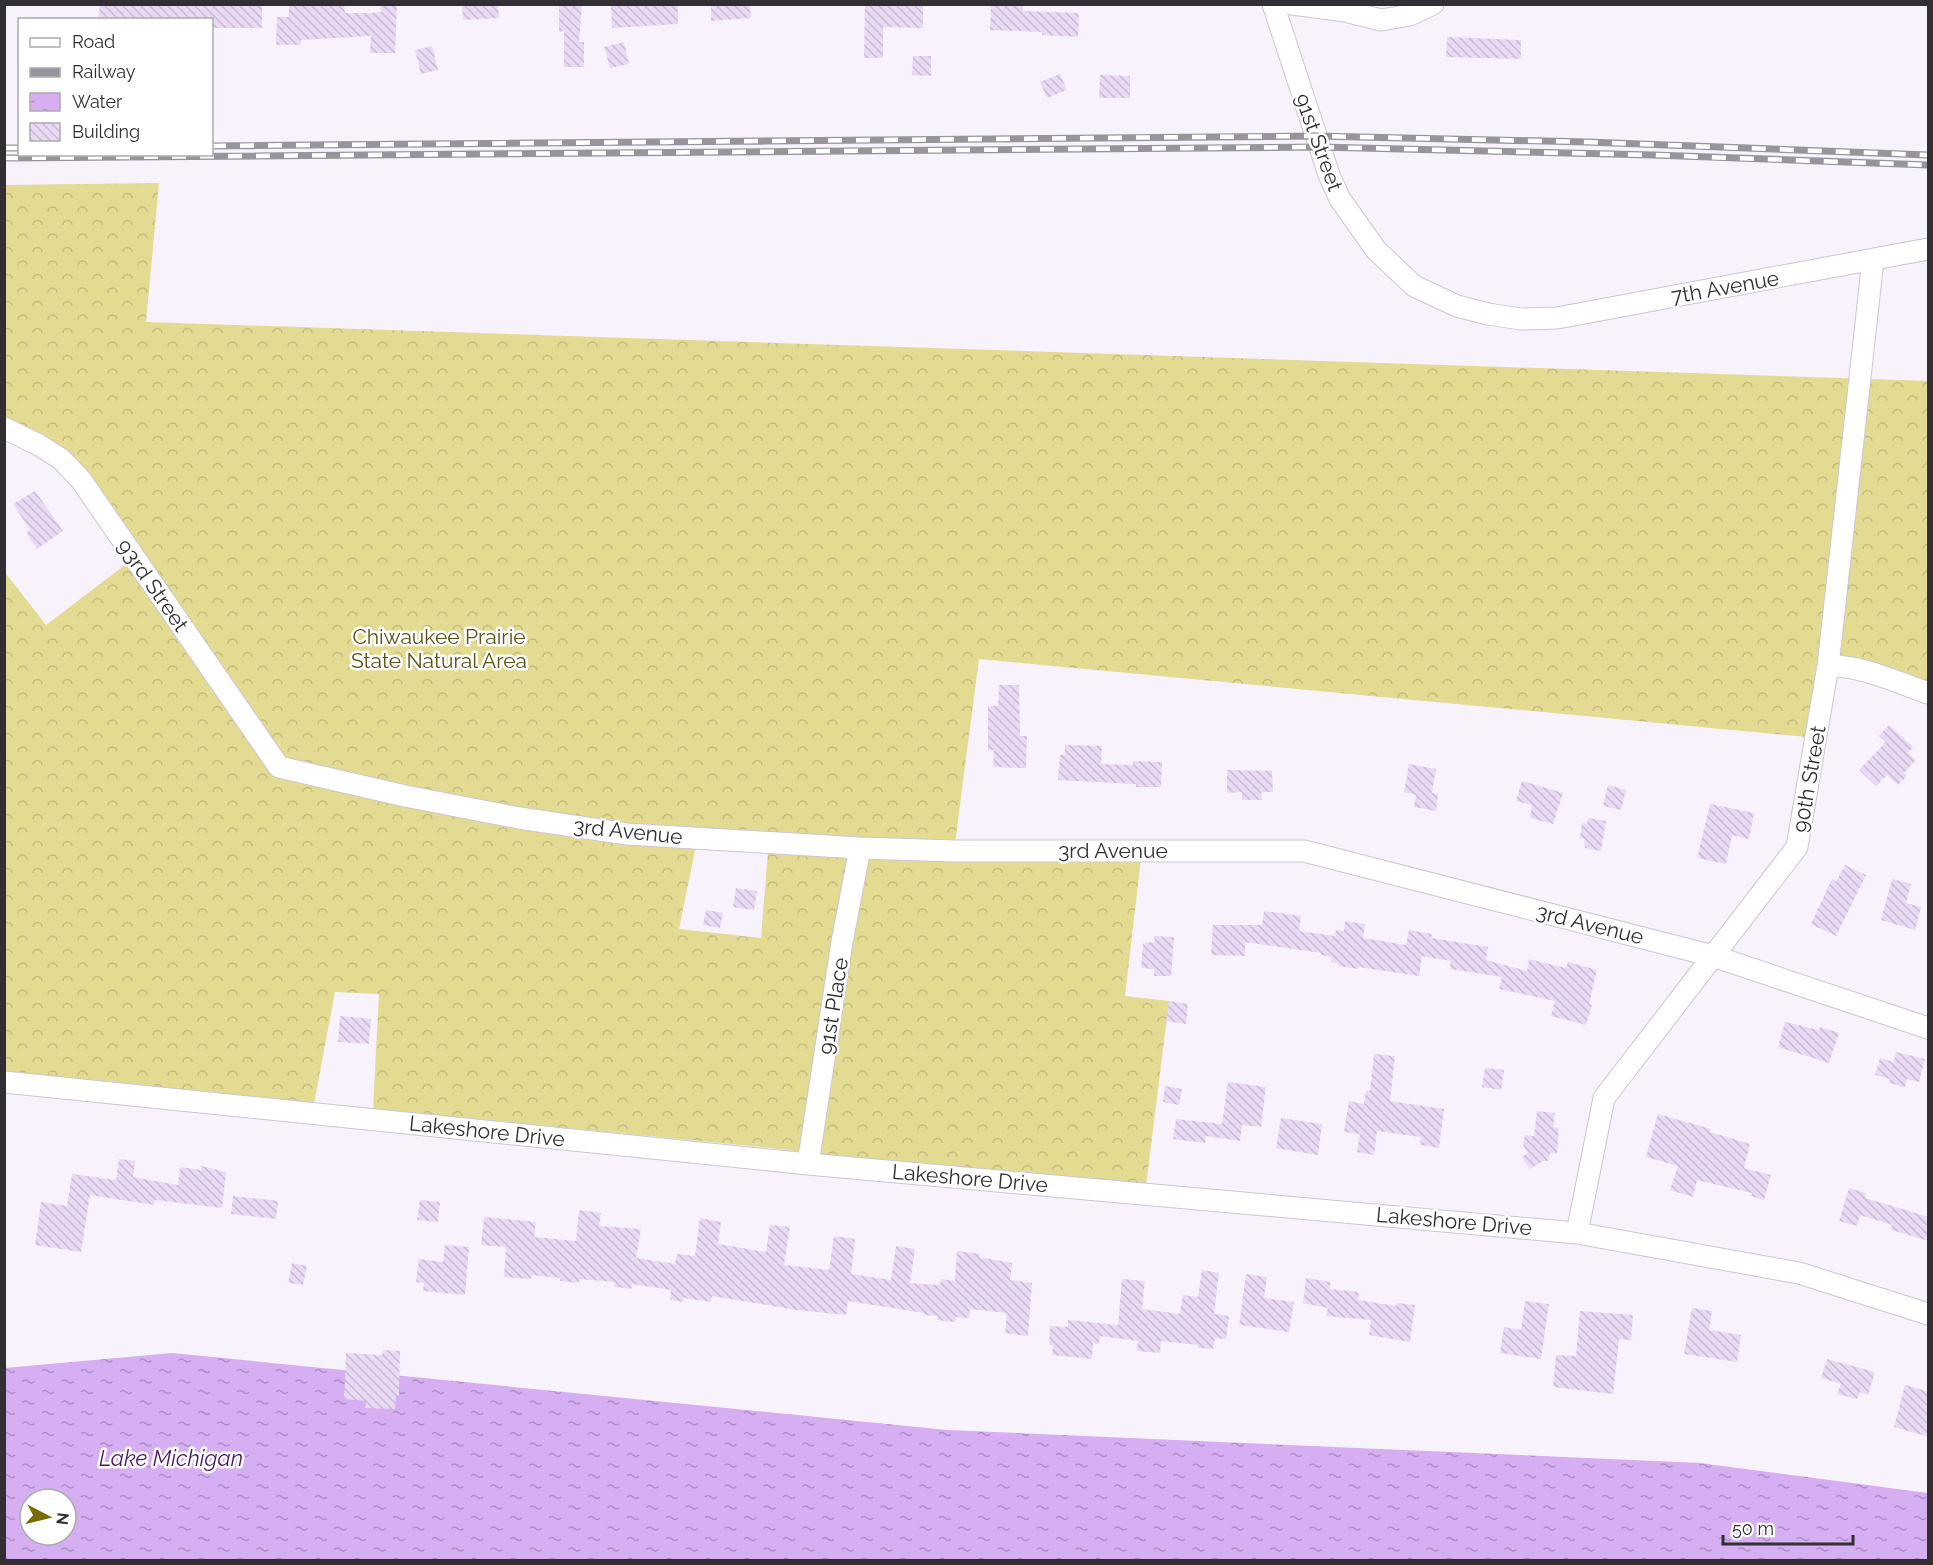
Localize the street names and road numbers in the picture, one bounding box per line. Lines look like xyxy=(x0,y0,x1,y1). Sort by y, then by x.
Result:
street label: 91st Street xyxy=(1290,90,1348,194)
street label: 7th Avenue xyxy=(1669,265,1781,309)
street label: 93rd Street xyxy=(112,534,194,636)
street label: 90th Street xyxy=(1787,724,1831,834)
street label: 3rd Avenue xyxy=(572,813,684,849)
street label: 3rd Avenue xyxy=(1058,838,1168,863)
street label: 3rd Avenue xyxy=(1534,899,1646,949)
street label: 91st Place xyxy=(813,956,853,1056)
street label: Lakeshore Drive xyxy=(408,1110,566,1152)
street label: Lakeshore Drive xyxy=(891,1159,1049,1197)
street label: Lakeshore Drive xyxy=(1375,1202,1533,1240)

